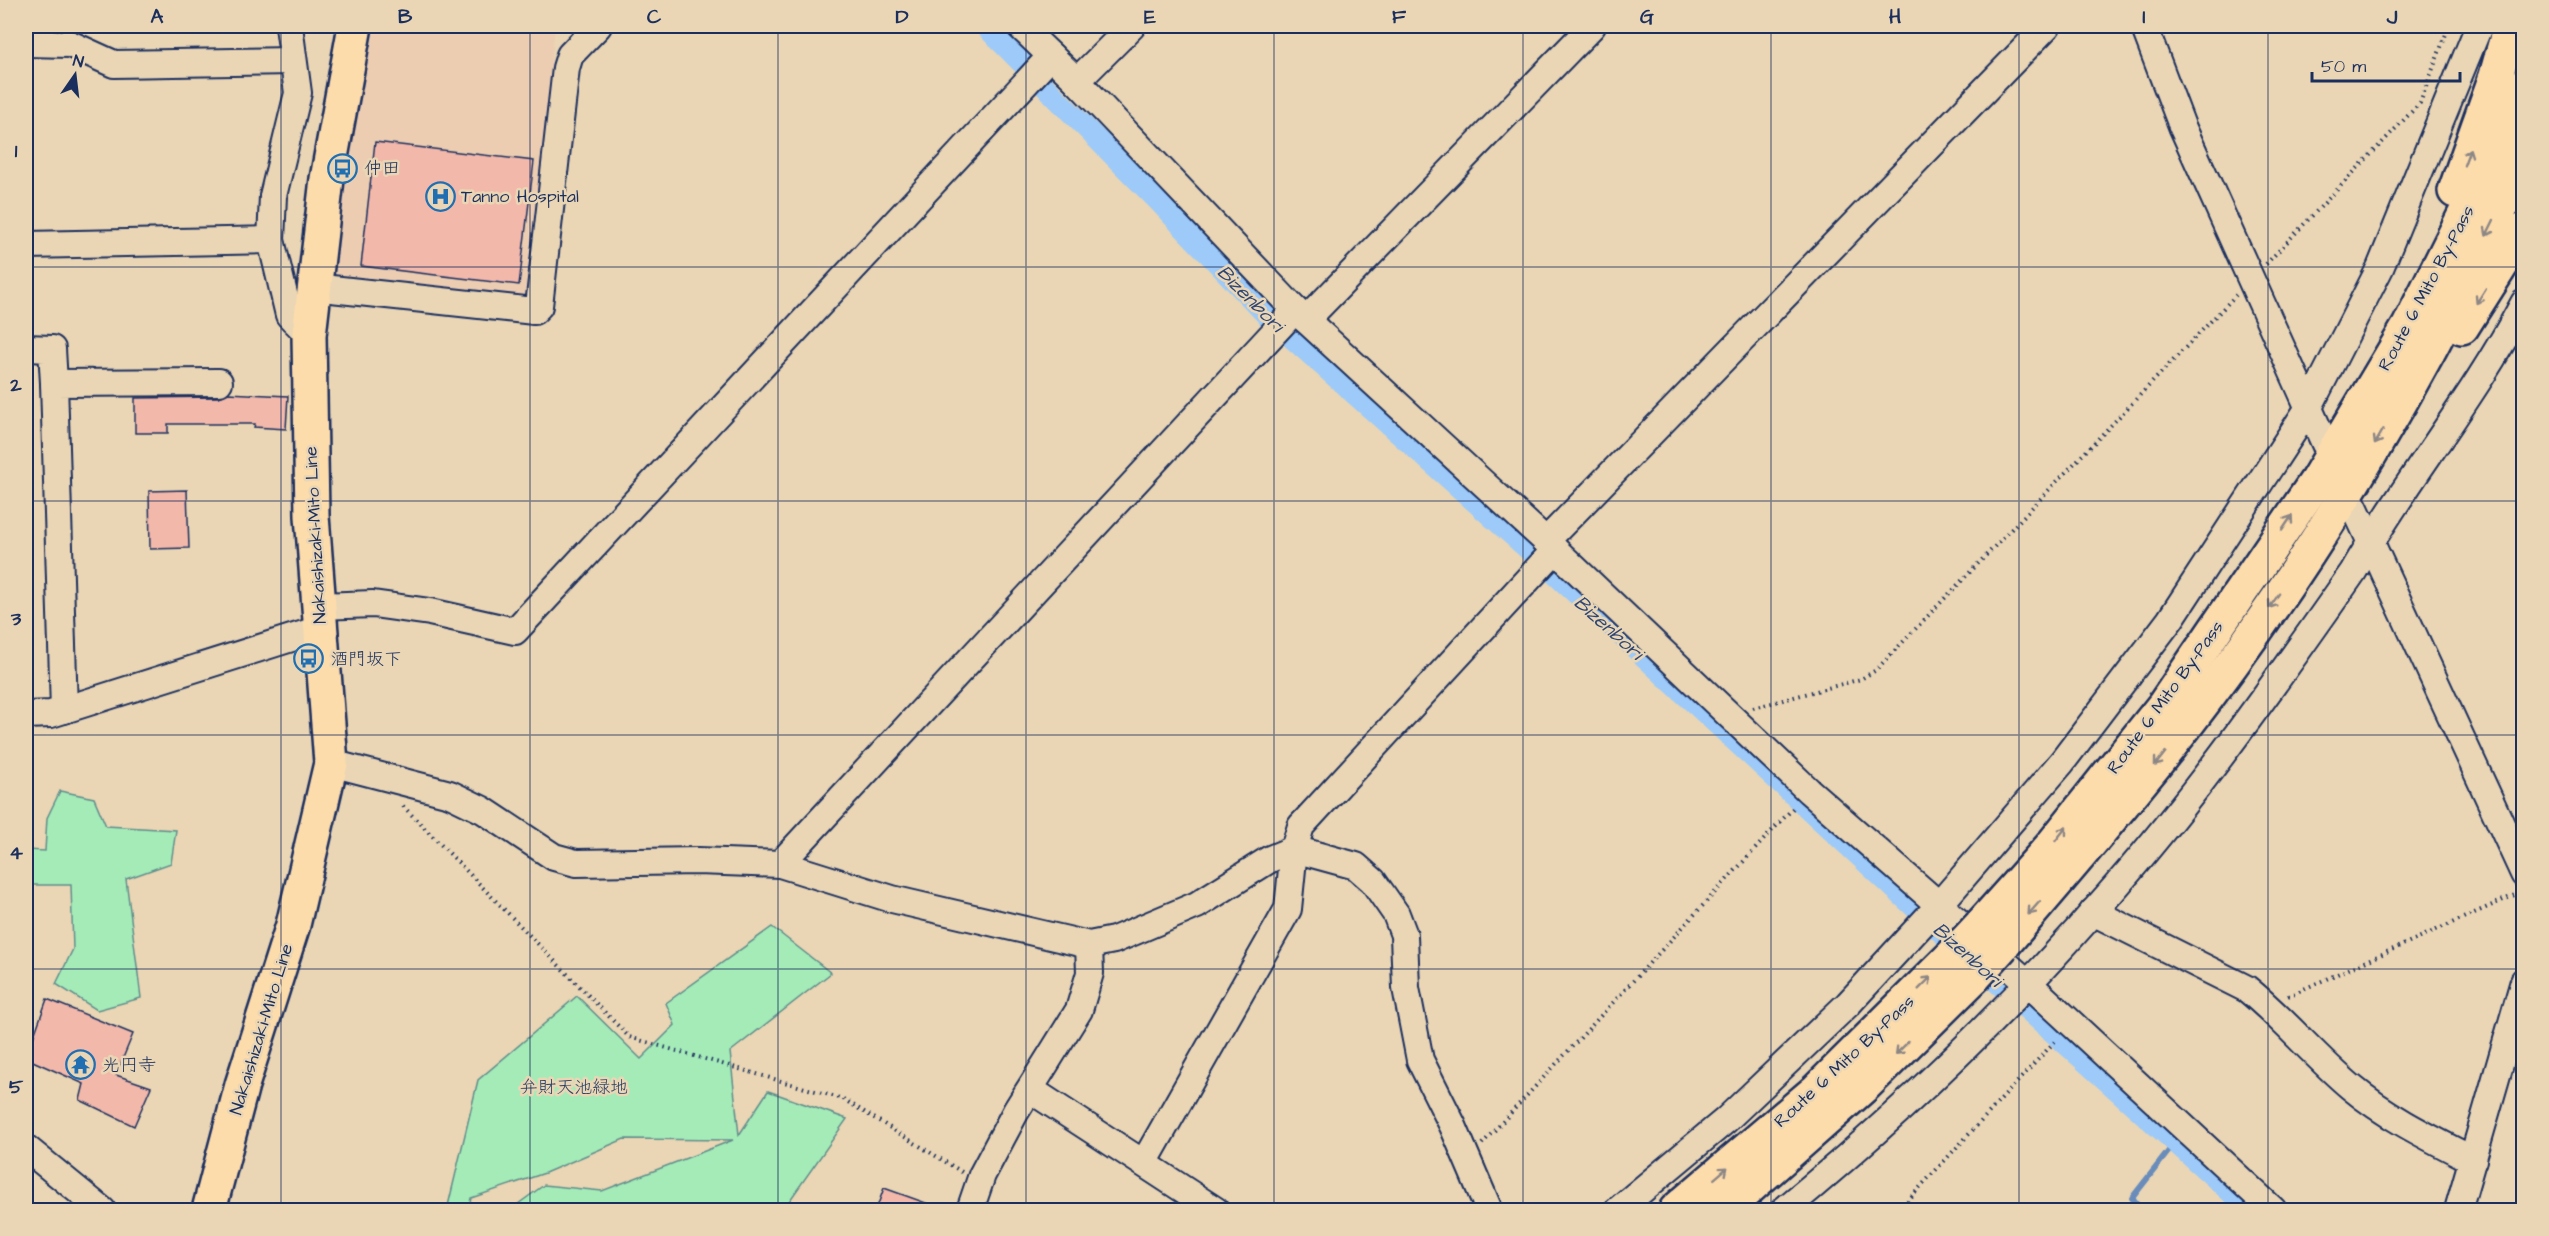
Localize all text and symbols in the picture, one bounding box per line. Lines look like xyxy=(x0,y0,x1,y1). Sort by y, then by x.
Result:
text: A xyxy=(151,3,164,31)
text: B xyxy=(398,3,413,31)
text: C xyxy=(647,3,662,31)
text: D xyxy=(896,3,909,31)
text: E xyxy=(1144,3,1156,31)
text: F xyxy=(1392,3,1407,31)
text: G xyxy=(1640,3,1654,31)
text: H xyxy=(1889,3,1901,31)
text: I xyxy=(2142,3,2146,31)
text: J xyxy=(2386,3,2398,31)
north arrow xyxy=(45,45,105,105)
scale bar xyxy=(2312,45,2460,83)
text: N xyxy=(71,50,86,73)
text: 50 m xyxy=(2321,54,2366,79)
text: 1 xyxy=(15,137,18,165)
one-way arrow xyxy=(2462,148,2473,167)
bus stop icon: 仲田 xyxy=(327,152,359,184)
place label: 仲田 xyxy=(364,156,400,181)
hospital icon: Tanno Hospital xyxy=(424,180,456,212)
place label: Tanno Hospital xyxy=(461,184,579,209)
street label: Route 6 Mito By-Pass xyxy=(2372,201,2482,376)
one-way arrow xyxy=(2484,218,2495,236)
water label: Bizenbori xyxy=(1211,259,1292,341)
one-way arrow xyxy=(2475,287,2487,304)
text: 2 xyxy=(9,371,22,399)
one-way arrow xyxy=(2373,428,2385,445)
street label: Nakaishizaki-Mito Line xyxy=(298,445,333,624)
one-way arrow xyxy=(2281,516,2293,532)
water label: Bizenbori xyxy=(1568,589,1651,668)
one-way arrow xyxy=(2268,593,2280,609)
text: 3 xyxy=(10,605,22,633)
street label: Route 6 Mito By-Pass xyxy=(2101,616,2230,780)
bus stop icon: 酒門坂下 xyxy=(293,643,325,675)
place label: 酒門坂下 xyxy=(330,647,402,672)
one-way arrow xyxy=(2153,751,2166,767)
one-way arrow xyxy=(2055,826,2068,842)
text: 4 xyxy=(9,839,23,867)
one-way arrow xyxy=(2027,900,2041,915)
water label: Bizenbori xyxy=(1927,916,2010,995)
street label: Nakaishizaki-Mito Line xyxy=(224,940,299,1118)
one-way arrow xyxy=(1917,976,1932,991)
street label: Route 6 Mito By-Pass xyxy=(1769,989,1921,1134)
one-way arrow xyxy=(1895,1041,1910,1055)
temple icon: 光円寺 xyxy=(65,1049,97,1081)
place label: 光円寺 xyxy=(102,1053,156,1078)
text: 5 xyxy=(9,1073,24,1101)
park label: 弁財天池緑地 xyxy=(520,1075,628,1100)
one-way arrow xyxy=(1713,1166,1728,1180)

